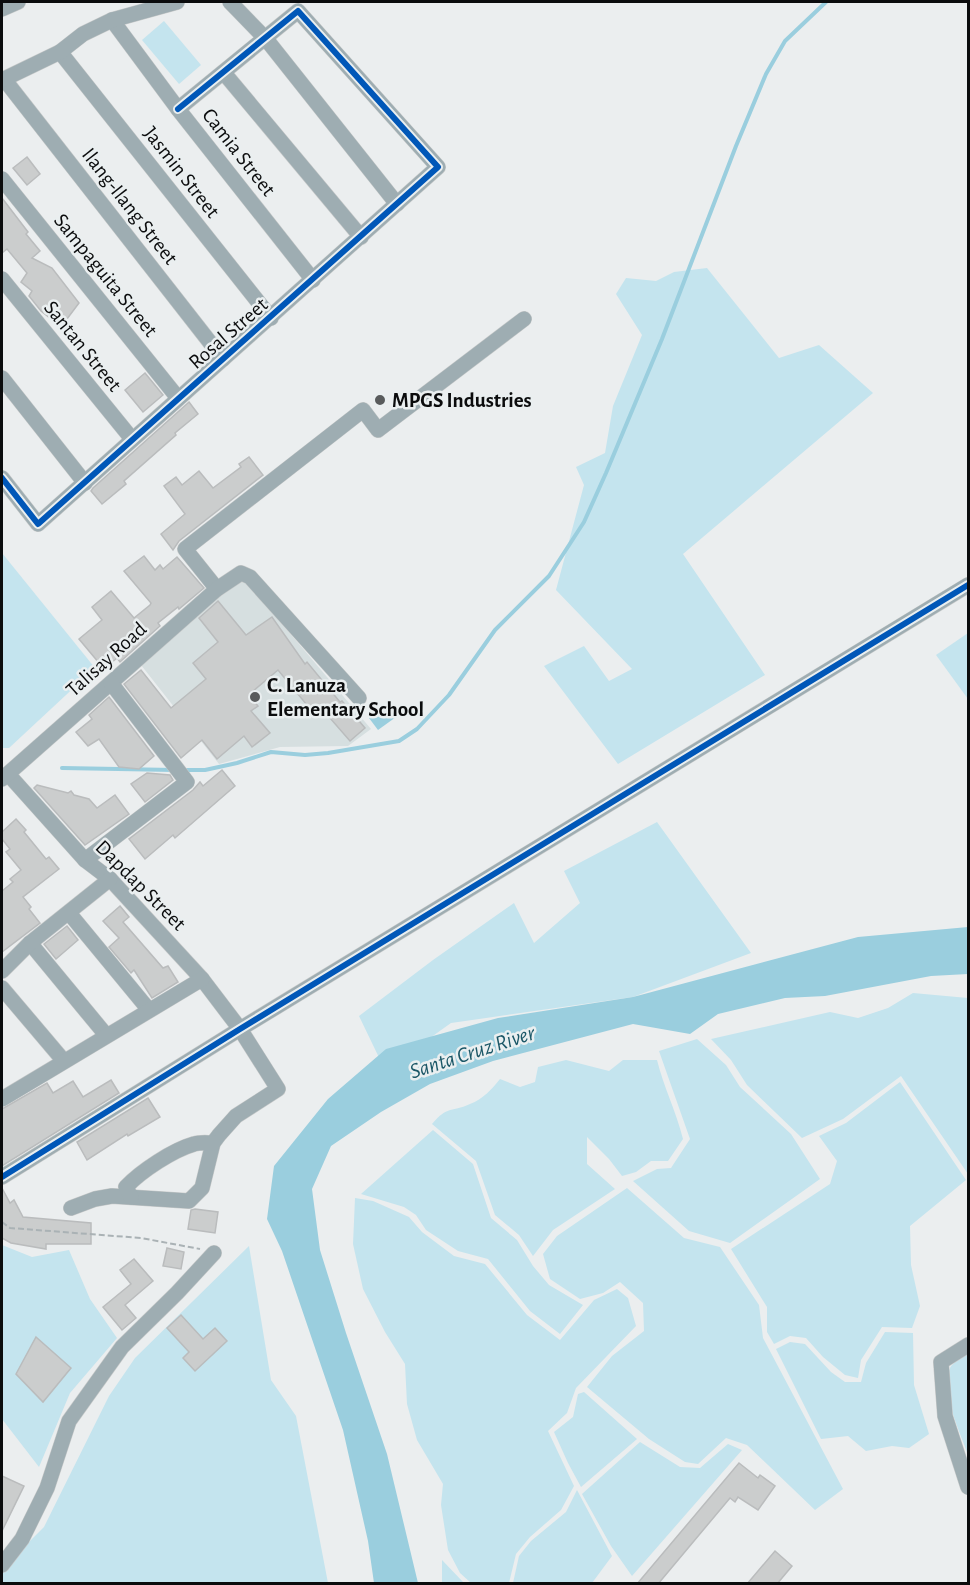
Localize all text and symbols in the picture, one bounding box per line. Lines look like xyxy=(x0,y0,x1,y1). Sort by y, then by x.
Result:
street label: Camia Street xyxy=(198,105,279,200)
street label: Jasmin Street xyxy=(140,123,224,222)
street label: Ilang-Ilang Street xyxy=(78,144,182,269)
street label: Sampaguita Street xyxy=(50,210,162,341)
street label: Rosal Street xyxy=(185,294,272,373)
street label: Santan Street xyxy=(40,297,125,396)
place label: MPGS Industries xyxy=(392,390,532,411)
marker: MPGS Industries xyxy=(373,393,387,407)
street label: Talisay Road xyxy=(62,618,151,701)
place label: C. Lanuza Elementary School xyxy=(267,675,424,720)
marker: C. Lanuza Elementary School xyxy=(248,690,262,704)
street label: Dapdap Street xyxy=(91,836,190,935)
water label: Santa Cruz River xyxy=(407,1021,538,1083)

